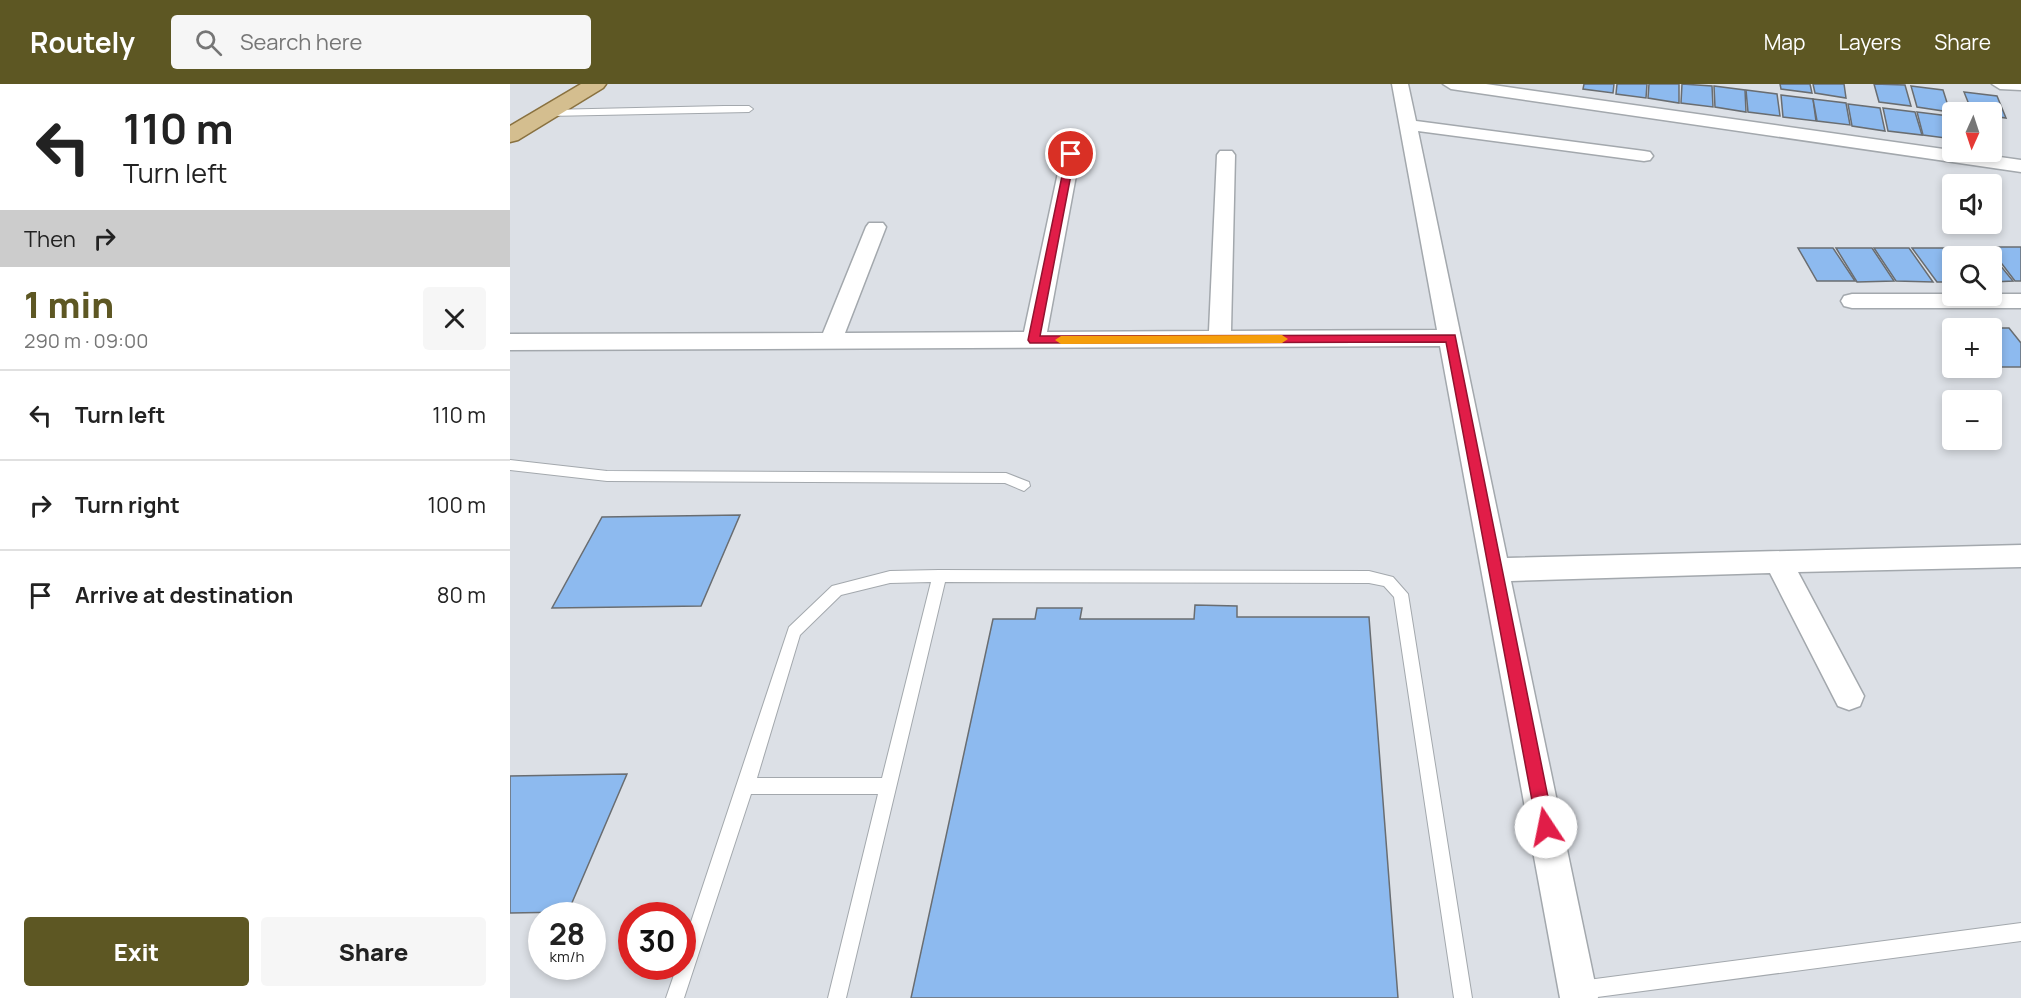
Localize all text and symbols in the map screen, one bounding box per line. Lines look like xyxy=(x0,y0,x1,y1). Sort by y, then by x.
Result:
search box xyxy=(171,15,591,69)
text: Routely xyxy=(30,23,135,61)
icon: search xyxy=(192,26,225,59)
text: Search here xyxy=(240,27,362,57)
text: Map xyxy=(1764,28,1805,56)
text: Layers xyxy=(1838,28,1901,56)
text: Share xyxy=(1934,28,1991,56)
text: 110 m xyxy=(123,99,234,157)
north arrow xyxy=(1942,102,2002,162)
map controls xyxy=(1942,102,2002,450)
icon: left xyxy=(24,108,102,186)
pin xyxy=(1045,128,1096,179)
icon: arrive xyxy=(1054,137,1087,170)
text: Turn left xyxy=(123,154,227,191)
button: sound xyxy=(1942,174,2002,234)
icon: right xyxy=(88,222,121,255)
text: Then xyxy=(24,224,76,254)
button: search xyxy=(1942,246,2002,306)
text: 1 min xyxy=(24,280,114,329)
button: close xyxy=(423,287,486,350)
button: + xyxy=(1942,318,2002,378)
text: 290 m · 09:00 xyxy=(24,327,149,354)
button: − xyxy=(1942,390,2002,450)
icon: left xyxy=(24,399,57,432)
text: Turn left xyxy=(75,400,165,430)
text: 110 m xyxy=(432,400,486,430)
icon: right xyxy=(24,489,57,522)
text: Turn right xyxy=(75,490,180,520)
text: 100 m xyxy=(428,490,486,520)
icon: arrive xyxy=(24,579,57,612)
text: Arrive at destination xyxy=(75,580,293,610)
text: 80 m xyxy=(437,580,486,610)
position arrow xyxy=(1514,795,1578,859)
speed limit sign: 30 xyxy=(618,902,696,980)
text: 28 xyxy=(549,913,585,954)
button: Exit xyxy=(24,917,249,986)
button: Share xyxy=(261,917,486,986)
text: km/h xyxy=(550,946,584,967)

